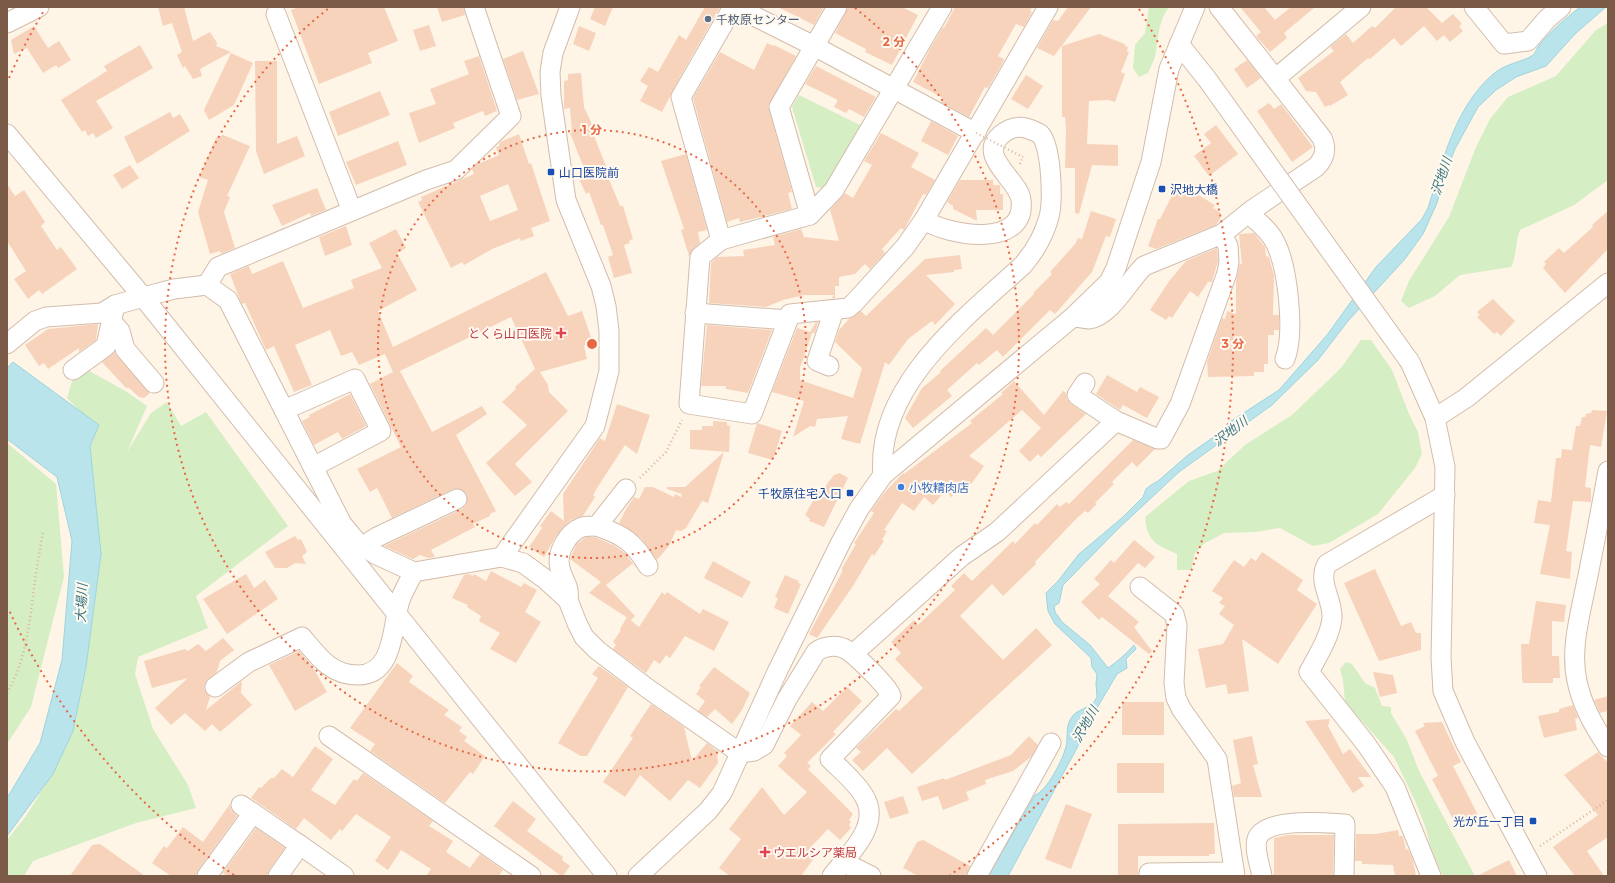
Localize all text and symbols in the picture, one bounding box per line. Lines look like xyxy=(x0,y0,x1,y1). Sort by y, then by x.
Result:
place label: 千枚原センター xyxy=(716,12,800,27)
marker: 千枚原センター xyxy=(703,14,713,24)
text: 2 分 xyxy=(883,34,905,49)
text: 1 分 xyxy=(582,122,602,137)
water label: 沢地川 xyxy=(1427,153,1456,197)
place label: 山口医院前 xyxy=(559,165,619,180)
marker: 山口医院前 xyxy=(546,167,556,177)
place label: 沢地大橋 xyxy=(1170,182,1218,197)
marker: 沢地大橋 xyxy=(1157,184,1167,194)
place label: とくら山口医院 xyxy=(468,326,552,341)
marker: とくら山口医院 xyxy=(555,327,567,339)
text: 3 分 xyxy=(1221,336,1244,351)
centre of rings xyxy=(585,337,599,351)
water label: 沢地川 xyxy=(1210,412,1252,449)
place label: 小牧精肉店 xyxy=(909,480,969,495)
marker: 小牧精肉店 xyxy=(896,482,906,492)
place label: 千牧原住宅入口 xyxy=(758,486,842,501)
marker: 千牧原住宅入口 xyxy=(845,488,855,498)
water label: 大場川 xyxy=(72,581,90,623)
water label: 沢地川 xyxy=(1068,701,1103,745)
place label: 光が丘一丁目 xyxy=(1453,814,1525,829)
marker: 光が丘一丁目 xyxy=(1528,816,1538,826)
place label: ウエルシア薬局 xyxy=(773,845,857,860)
marker: ウエルシア薬局 xyxy=(760,847,770,857)

